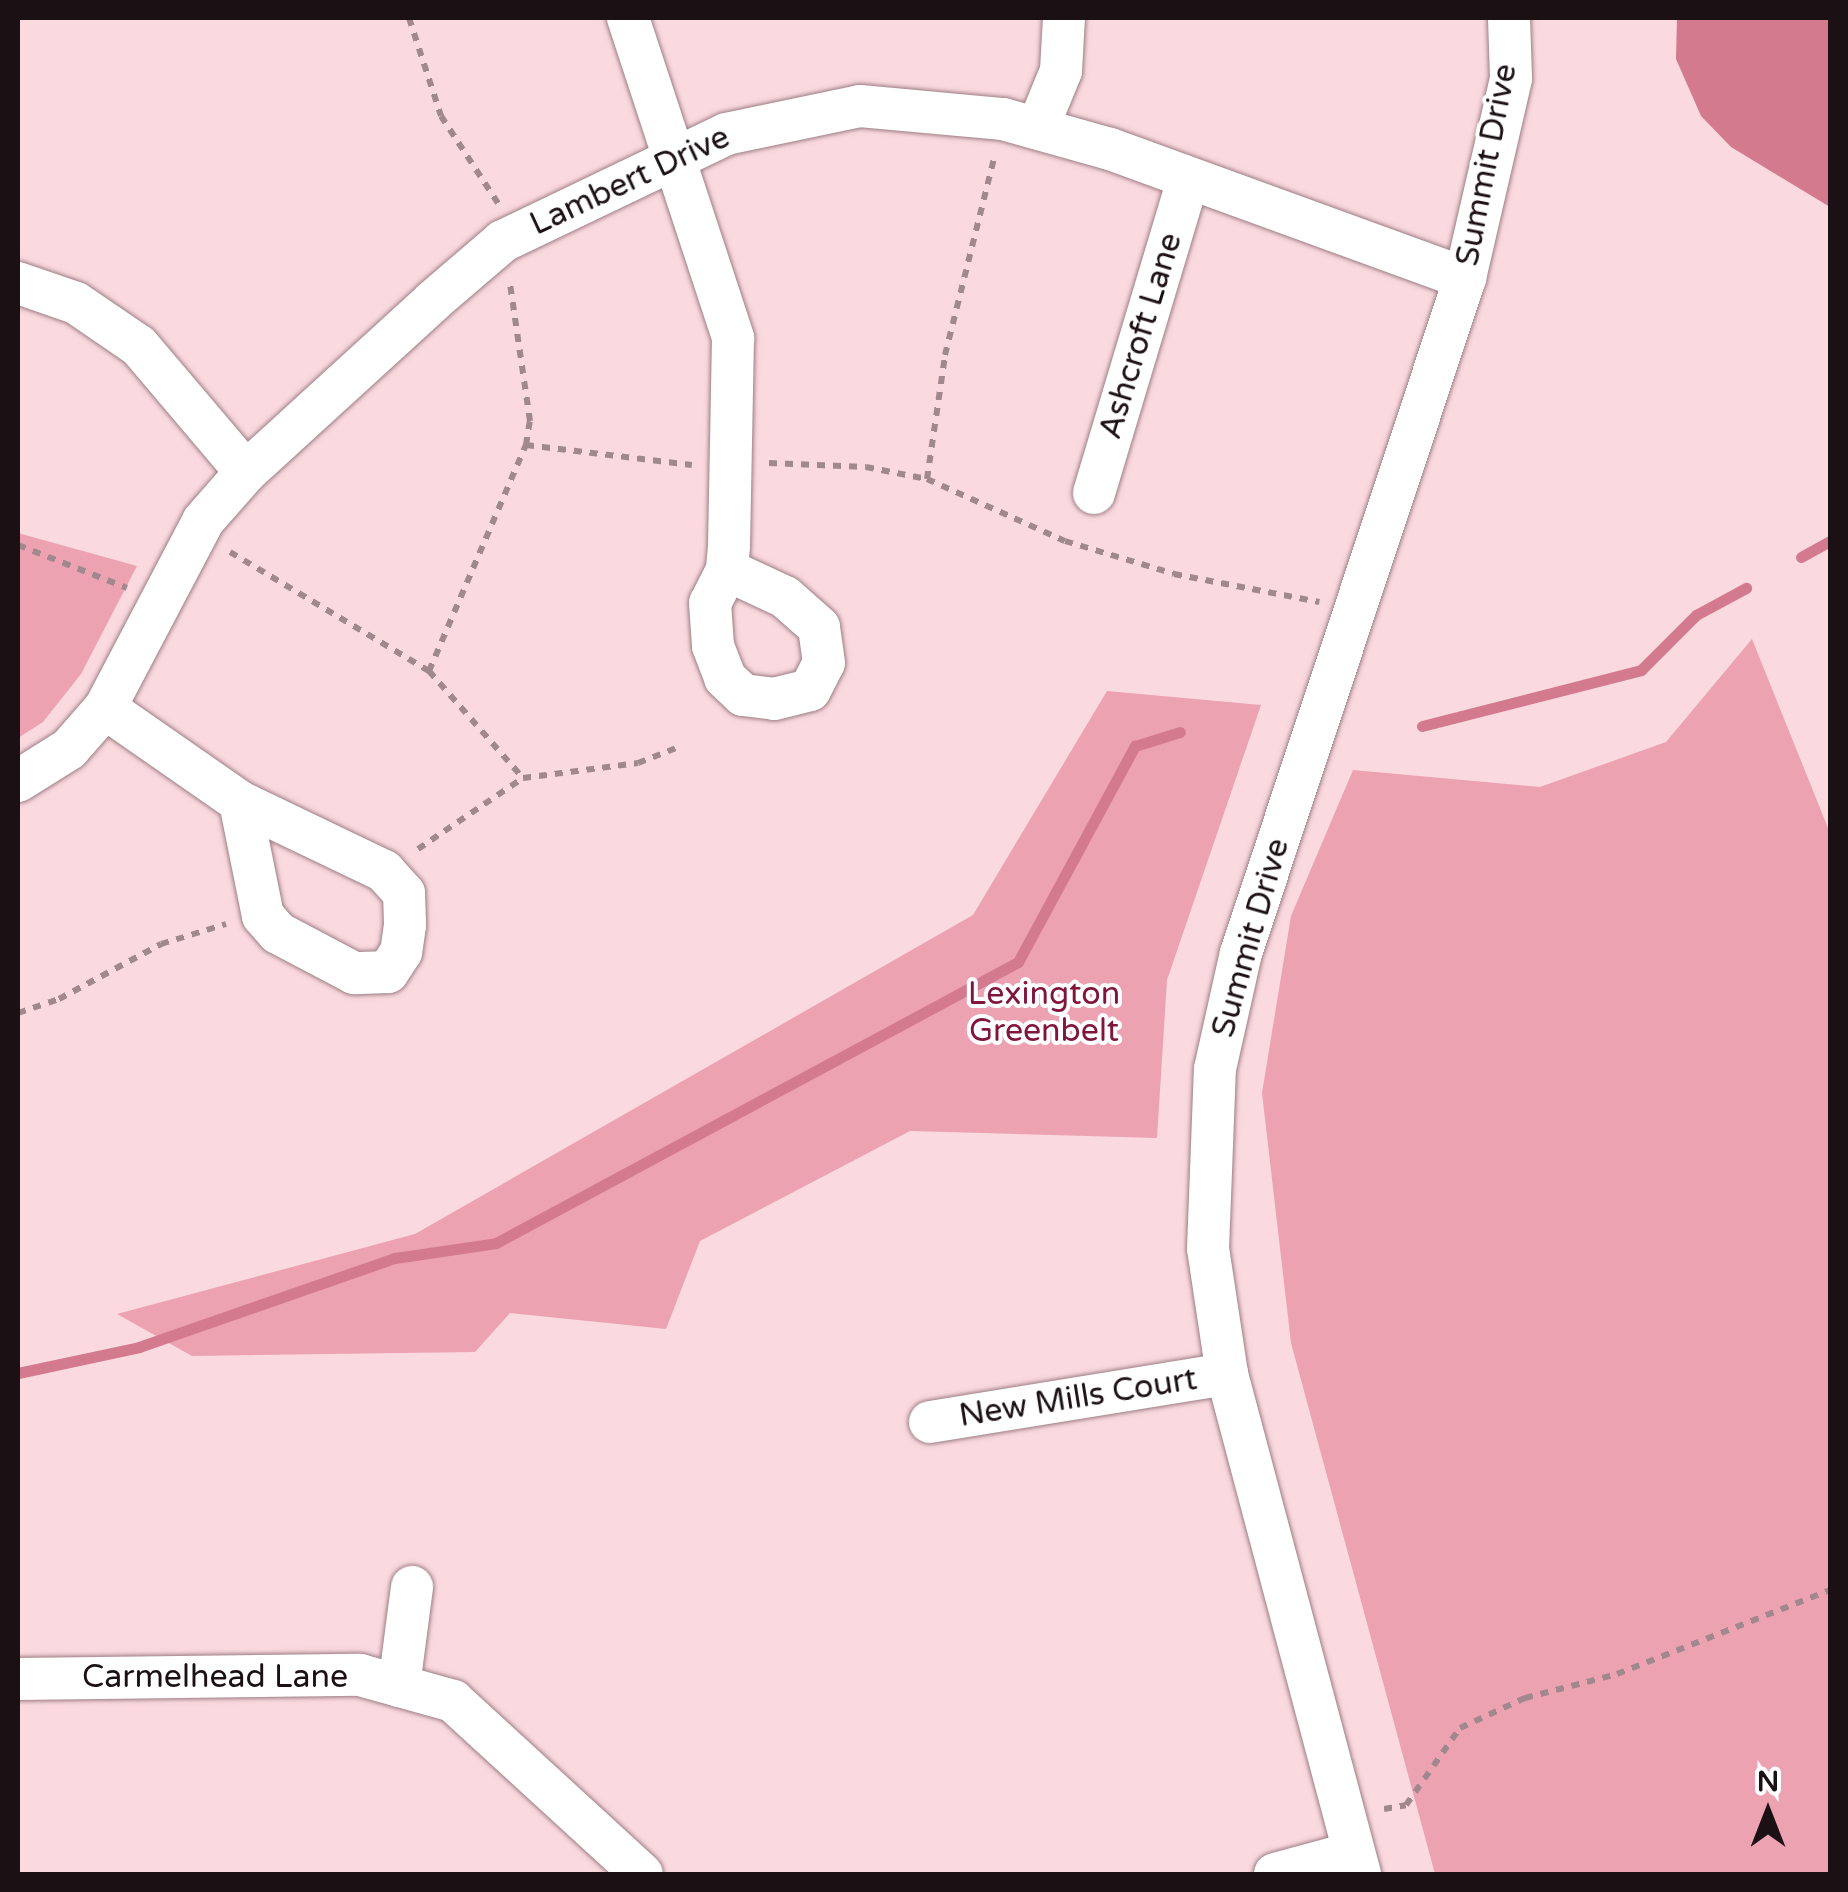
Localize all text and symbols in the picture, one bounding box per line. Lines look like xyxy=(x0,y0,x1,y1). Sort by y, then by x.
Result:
street label: Summit Drive xyxy=(1449,61,1525,269)
street label: Lambert Drive xyxy=(524,118,736,244)
street label: Ashcroft Lane xyxy=(1091,228,1191,444)
street label: Summit Drive xyxy=(1204,834,1298,1042)
park label: Lexington Greenbelt xyxy=(968,976,1120,1051)
street label: New Mills Court xyxy=(956,1360,1200,1436)
street label: Carmelhead Lane xyxy=(82,1658,348,1696)
north arrow xyxy=(1718,1762,1818,1862)
text: N xyxy=(1757,1765,1779,1799)

